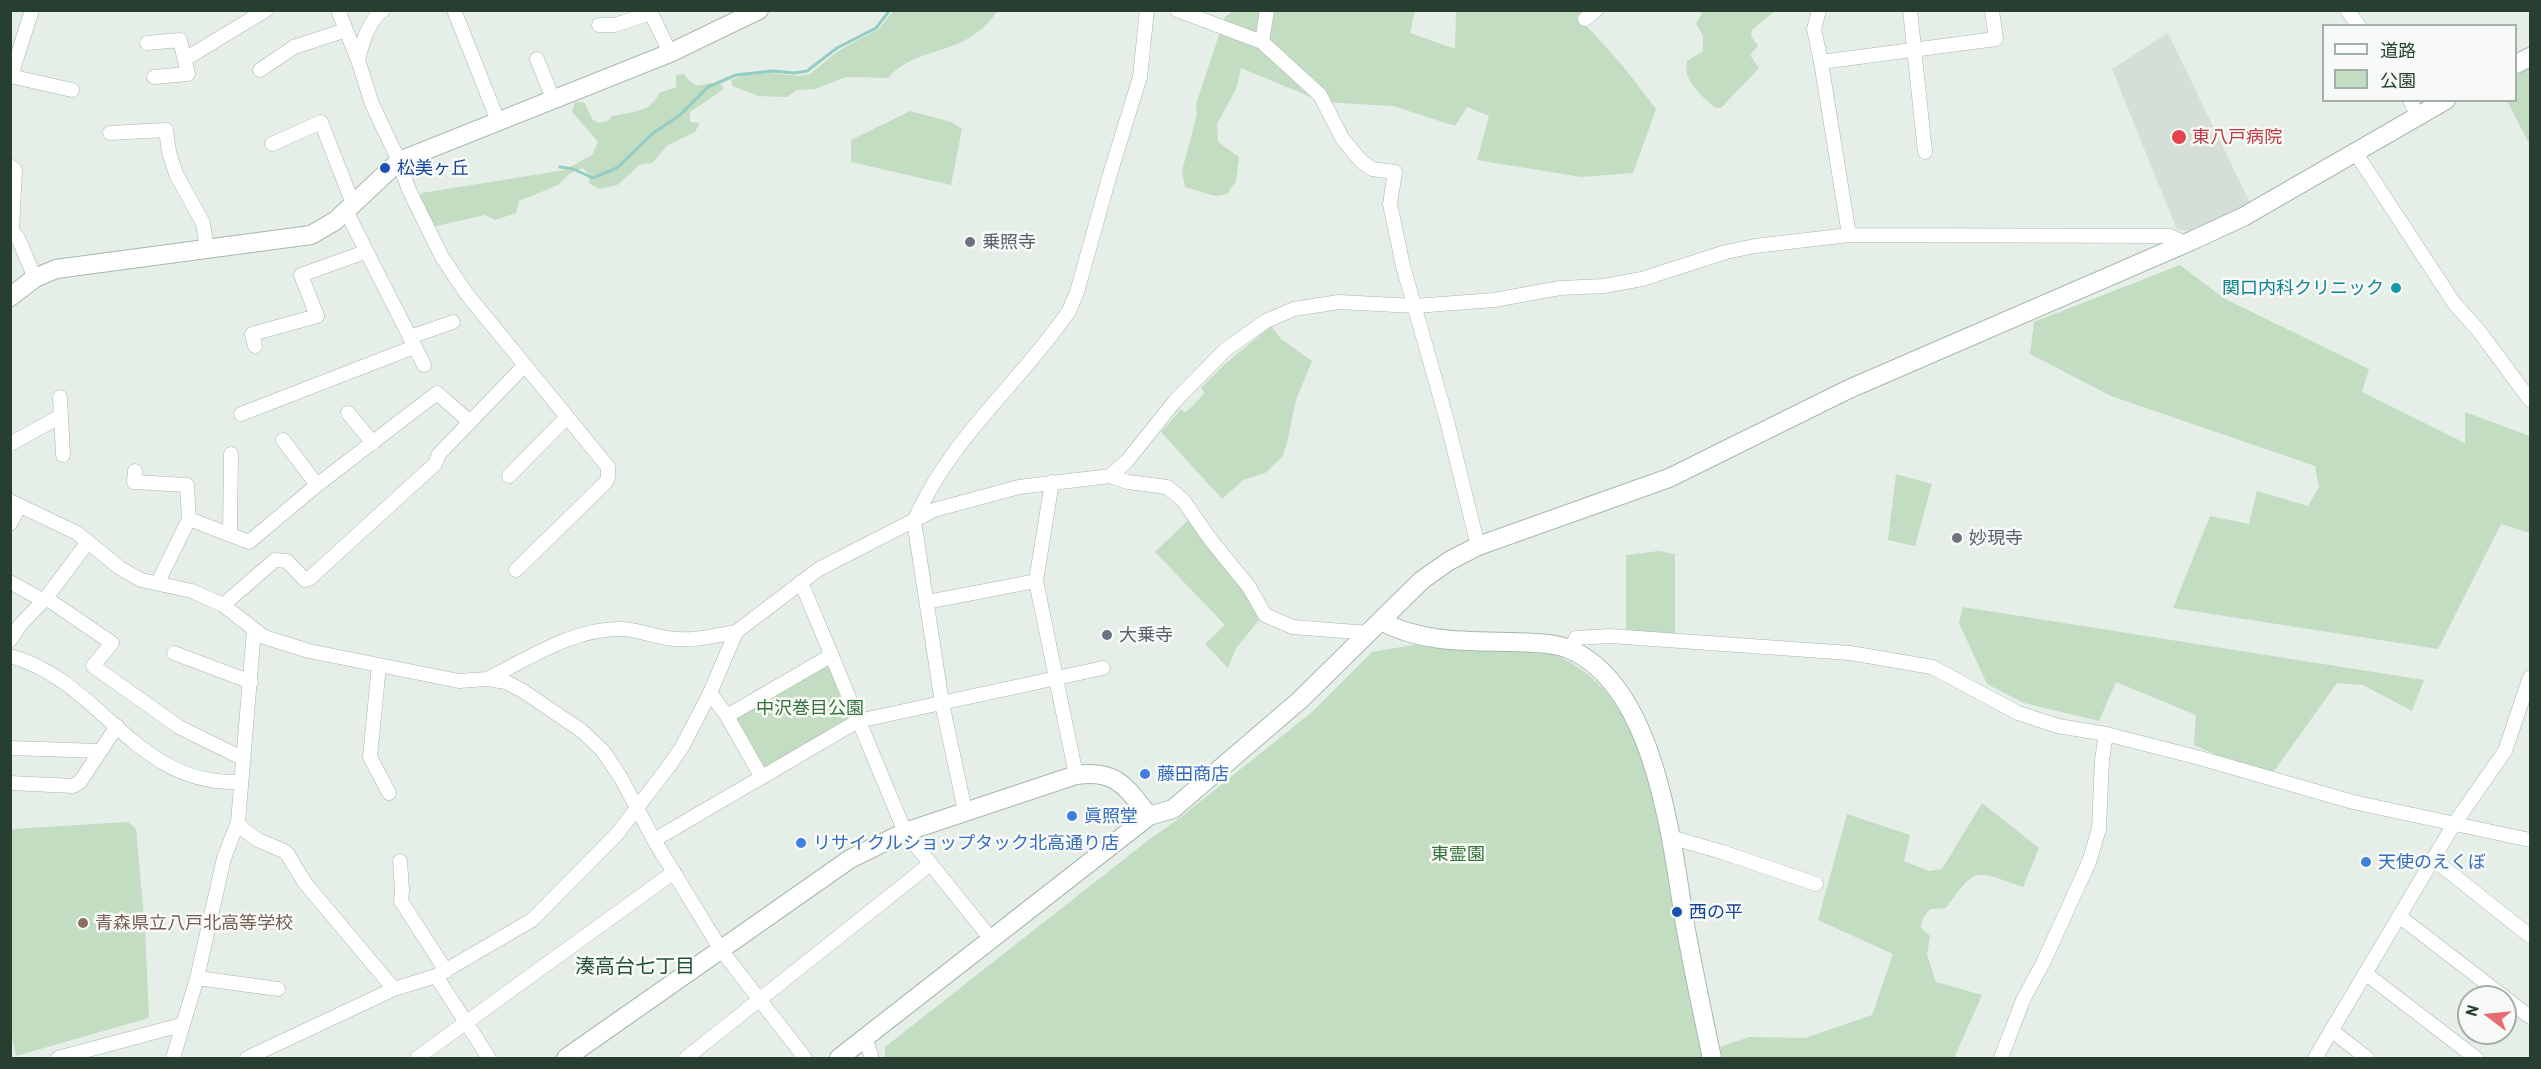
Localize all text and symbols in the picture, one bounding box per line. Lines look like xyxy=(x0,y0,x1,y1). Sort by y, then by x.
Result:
legend xyxy=(2322,24,2517,102)
text: 道路 xyxy=(2380,39,2416,61)
text: 公園 xyxy=(2380,69,2416,91)
place label: 東八戸病院 xyxy=(2192,126,2282,148)
marker: 東八戸病院 xyxy=(2170,128,2188,146)
place label: 松美ヶ丘 xyxy=(397,157,469,179)
marker: 松美ヶ丘 xyxy=(378,161,392,175)
place label: 乗照寺 xyxy=(982,231,1036,253)
marker: 乗照寺 xyxy=(963,235,977,249)
place label: 関口内科クリニック xyxy=(2222,277,2384,299)
marker: 関口内科クリニック xyxy=(2389,281,2403,295)
place label: 妙現寺 xyxy=(1969,527,2023,549)
marker: 妙現寺 xyxy=(1950,531,1964,545)
place label: 大乗寺 xyxy=(1119,624,1173,646)
marker: 大乗寺 xyxy=(1100,628,1114,642)
park label: 中沢巻目公園 xyxy=(756,697,864,719)
place label: 藤田商店 xyxy=(1157,763,1229,785)
marker: 藤田商店 xyxy=(1138,767,1152,781)
place label: 眞照堂 xyxy=(1084,805,1138,827)
marker: 眞照堂 xyxy=(1065,809,1079,823)
place label: リサイクルショップタック北高通り店 xyxy=(813,832,1119,854)
marker: リサイクルショップタック北高通り店 xyxy=(794,836,808,850)
park label: 東霊園 xyxy=(1431,843,1485,865)
place label: 天使のえくぼ xyxy=(2378,851,2486,873)
marker: 天使のえくぼ xyxy=(2359,855,2373,869)
place label: 西の平 xyxy=(1689,901,1743,923)
marker: 西の平 xyxy=(1670,905,1684,919)
place label: 青森県立八戸北高等学校 xyxy=(95,912,293,934)
marker: 青森県立八戸北高等学校 xyxy=(76,916,90,930)
district label: 湊高台七丁目 xyxy=(575,954,695,978)
north arrow xyxy=(2457,985,2517,1045)
text: N xyxy=(2461,1003,2482,1018)

